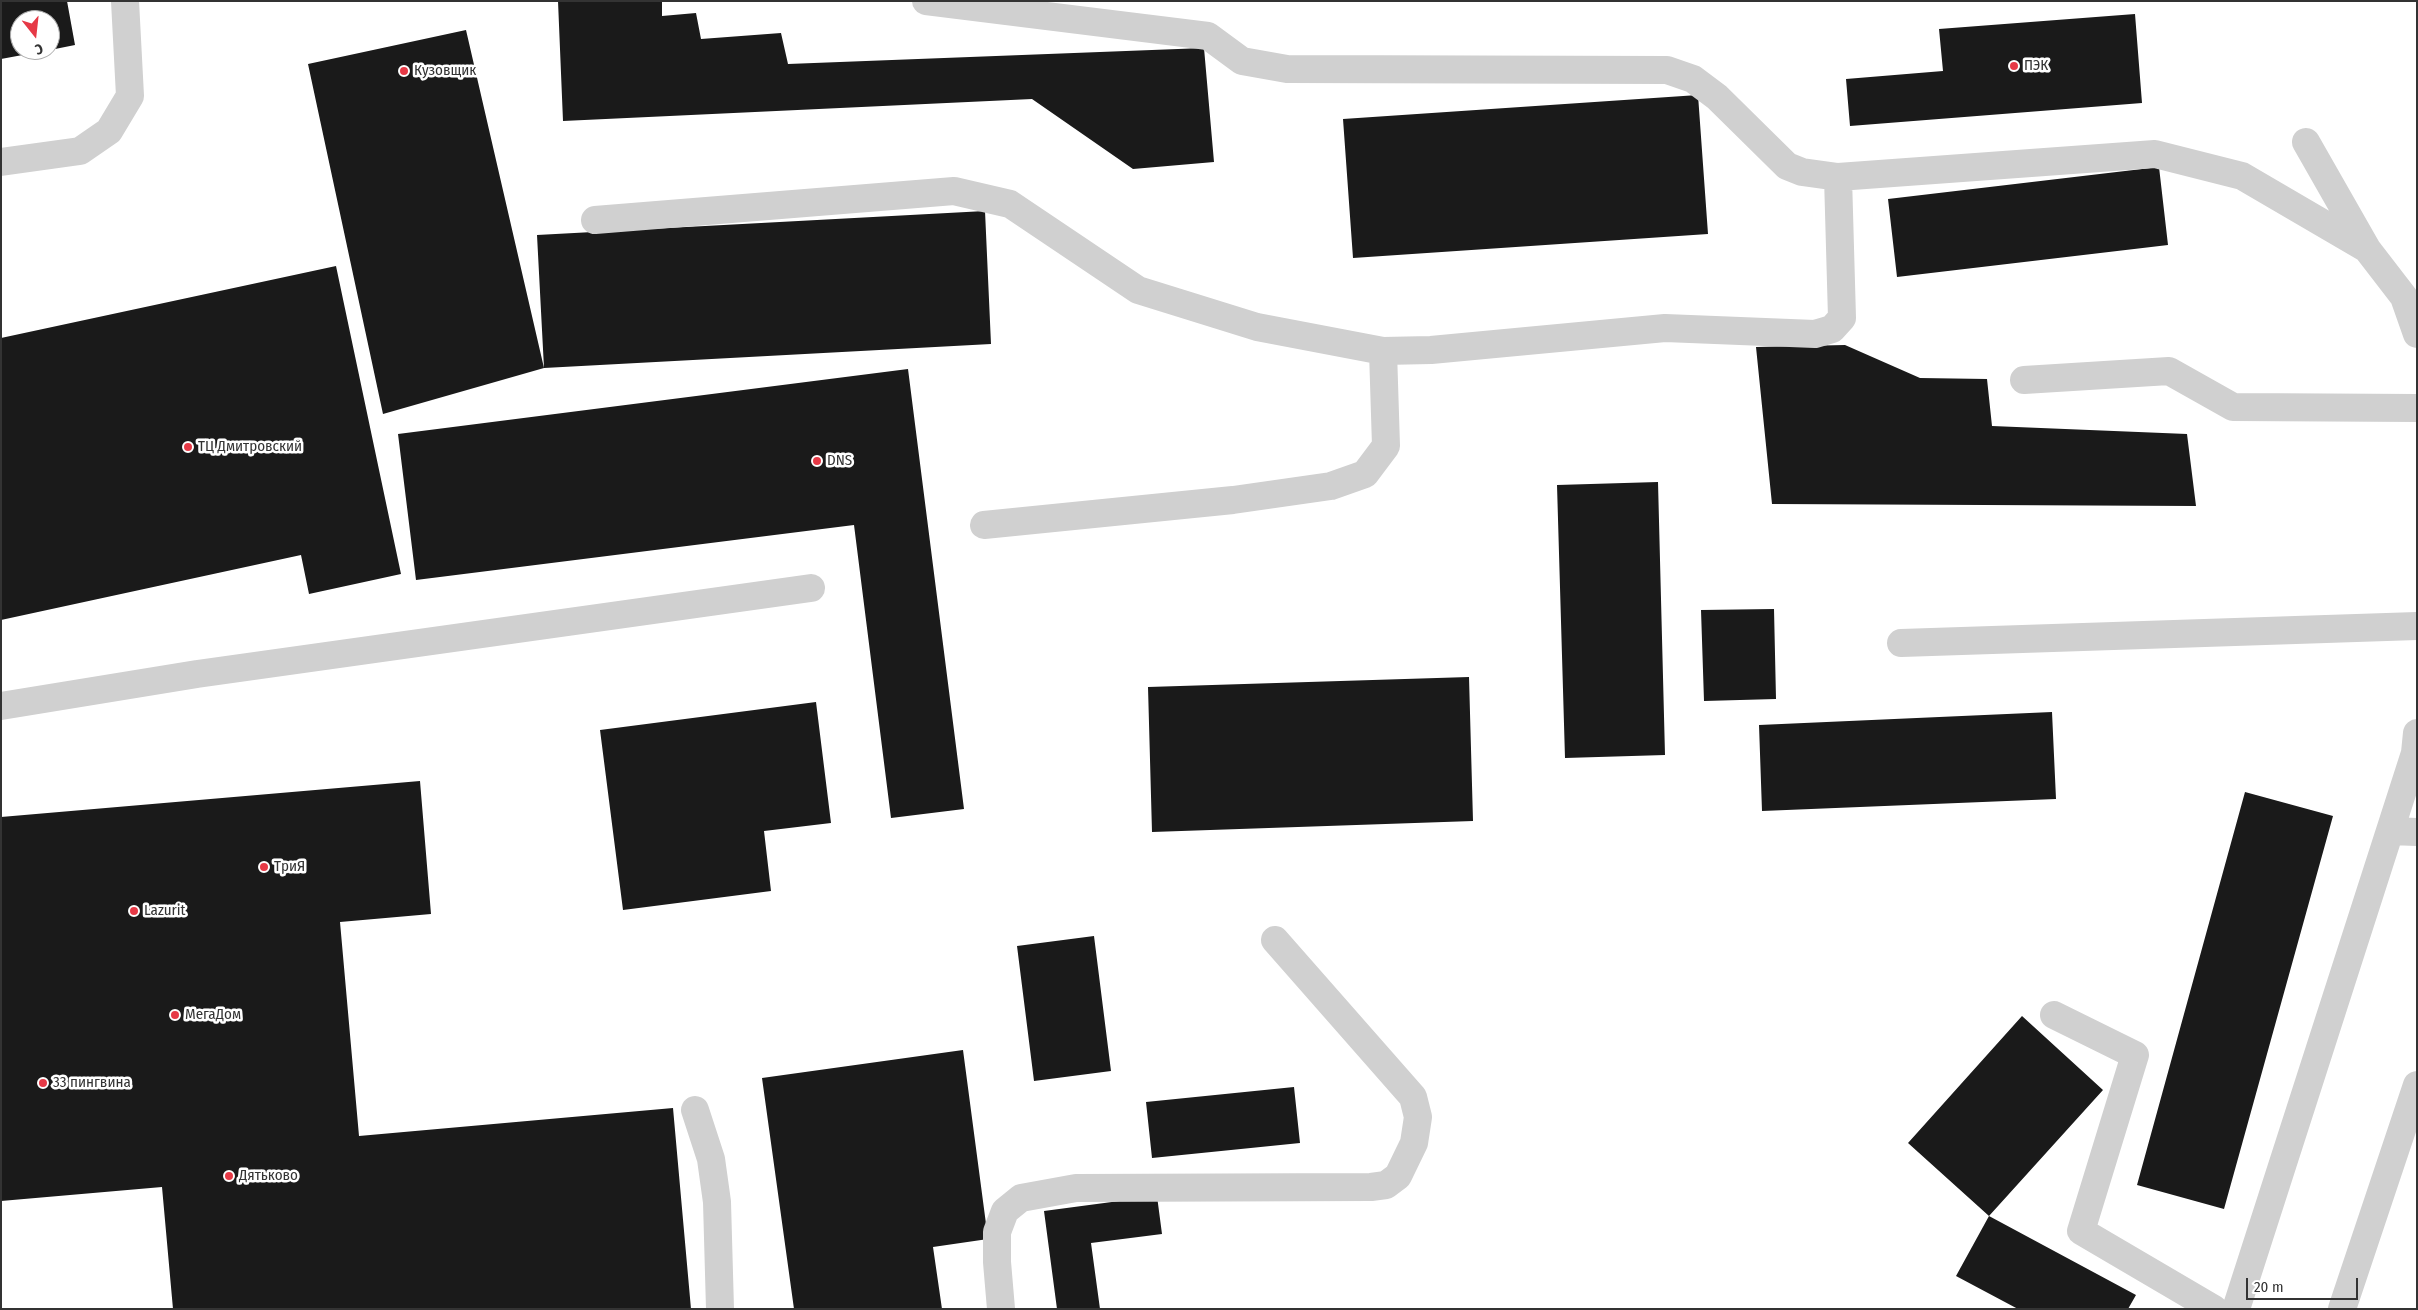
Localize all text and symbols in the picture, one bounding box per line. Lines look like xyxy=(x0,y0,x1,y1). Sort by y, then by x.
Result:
north arrow xyxy=(10,10,60,60)
text: С xyxy=(33,40,45,58)
place label: ПЭК xyxy=(2024,57,2048,75)
marker: ПЭК xyxy=(2008,60,2020,72)
place label: Кузовщик xyxy=(414,62,476,80)
marker: Кузовщик xyxy=(398,65,410,77)
place label: ТЦ Дмитровский xyxy=(198,438,302,456)
marker: ТЦ Дмитровский xyxy=(182,441,194,453)
place label: DNS xyxy=(827,452,852,470)
marker: DNS xyxy=(811,455,823,467)
place label: ТриЯ xyxy=(274,858,305,876)
marker: ТриЯ xyxy=(258,861,270,873)
place label: Lazurit xyxy=(144,902,185,920)
marker: Lazurit xyxy=(128,905,140,917)
place label: МегаДом xyxy=(185,1006,241,1024)
marker: МегаДом xyxy=(169,1009,181,1021)
place label: 33 пингвина xyxy=(53,1074,131,1092)
marker: 33 пингвина xyxy=(37,1077,49,1089)
place label: Дятьково xyxy=(239,1167,298,1185)
marker: Дятьково xyxy=(223,1170,235,1182)
scale bar xyxy=(2248,1268,2360,1300)
text: 20 m xyxy=(2254,1278,2284,1296)

